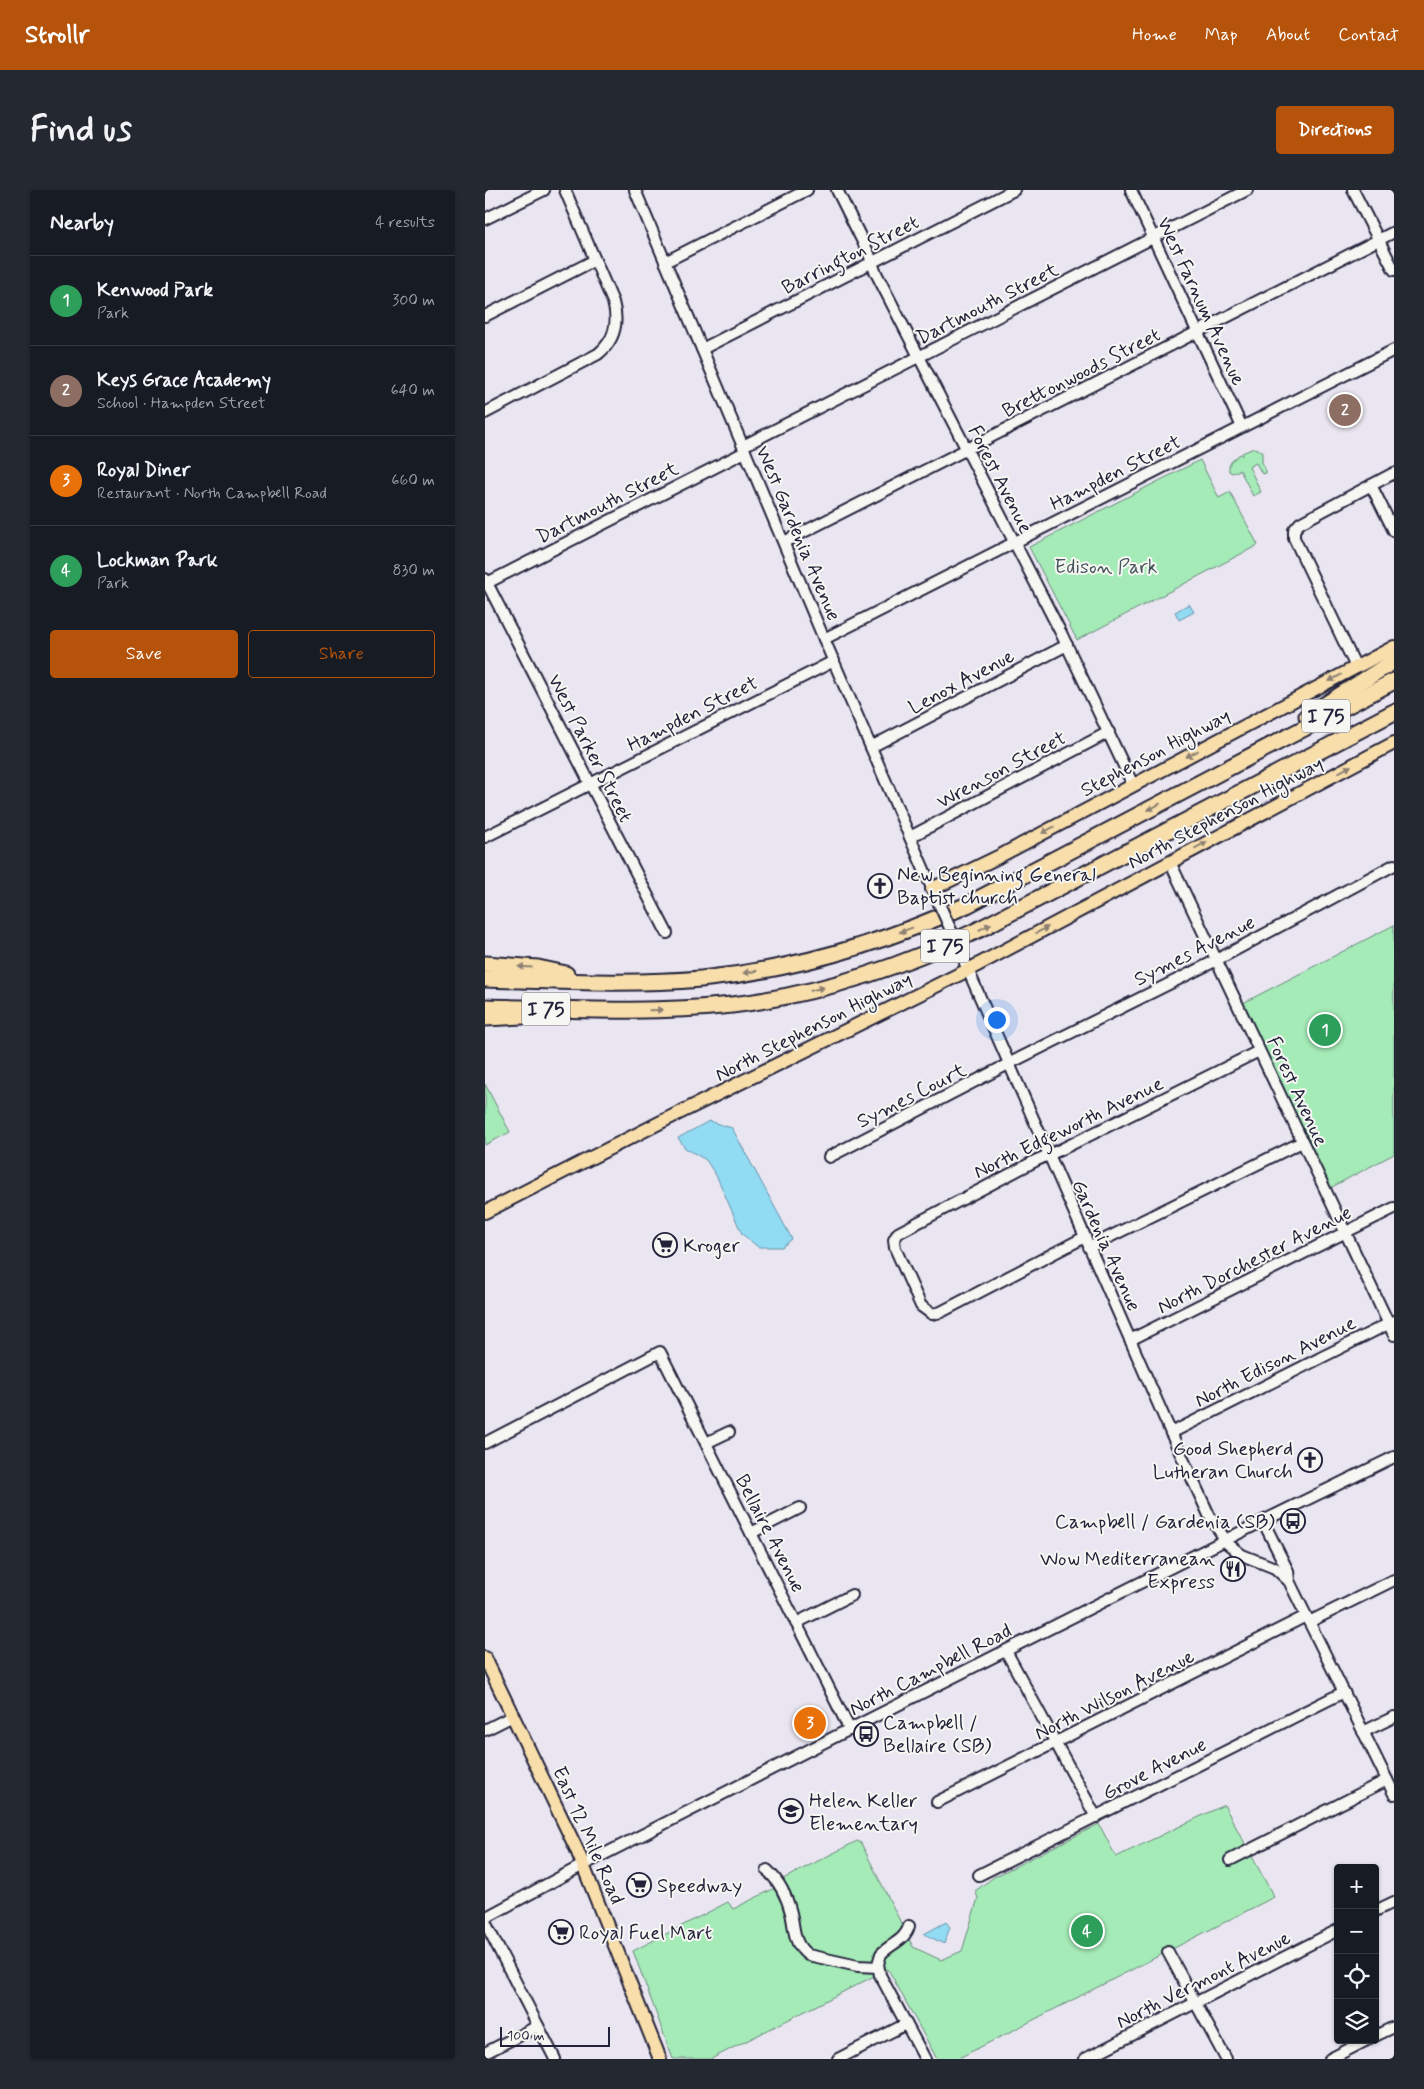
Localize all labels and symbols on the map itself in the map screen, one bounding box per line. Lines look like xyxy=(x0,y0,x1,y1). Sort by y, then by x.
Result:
street label: Barrington Street xyxy=(777,209,925,303)
street label: West Farnum Avenue xyxy=(1150,213,1252,390)
street label: Dartmouth Street xyxy=(912,257,1064,352)
street label: Brettonwoods Street xyxy=(998,322,1165,425)
pin: 2 xyxy=(1329,391,1361,429)
street label: Forest Avenue xyxy=(961,421,1039,539)
street label: Hampden Street xyxy=(1046,429,1186,518)
street label: West Gardenia Avenue xyxy=(749,442,847,625)
street label: Dartmouth Street xyxy=(532,456,684,551)
park label: Edison Park xyxy=(1054,554,1158,581)
street label: Lenox Avenue xyxy=(904,643,1019,722)
street label: West Parker Street xyxy=(541,670,639,827)
street label: Hampden Street xyxy=(623,670,763,759)
one-way arrow xyxy=(1328,674,1343,682)
road number: I 75 xyxy=(1302,700,1350,732)
street label: Stephenson Highway xyxy=(1076,702,1236,805)
street label: Wrenson Street xyxy=(932,725,1071,816)
street label: North Stephenson Highway xyxy=(1123,750,1329,877)
one-way arrow xyxy=(1184,750,1199,758)
one-way arrow xyxy=(1337,765,1352,773)
one-way arrow xyxy=(1147,803,1161,811)
one-way arrow xyxy=(1041,826,1055,834)
one-way arrow xyxy=(1194,841,1208,849)
place label: New Beginning General Baptist church xyxy=(897,862,1096,912)
church icon: New Beginning General Baptist church xyxy=(867,873,893,899)
street label: Symes Avenue xyxy=(1130,909,1260,993)
one-way arrow xyxy=(978,922,993,931)
one-way arrow xyxy=(1035,926,1050,934)
one-way arrow xyxy=(899,927,914,934)
road number: I 75 xyxy=(921,929,969,962)
one-way arrow xyxy=(517,963,533,971)
street label: North Stephenson Highway xyxy=(711,966,917,1090)
one-way arrow xyxy=(741,969,757,977)
one-way arrow xyxy=(809,985,825,993)
road number: I 75 xyxy=(522,992,570,1026)
one-way arrow xyxy=(649,1005,665,1013)
your location xyxy=(984,1007,1010,1033)
pin: 1 xyxy=(1309,1011,1341,1049)
street label: Forest Avenue xyxy=(1259,1032,1334,1151)
street label: Symes Court xyxy=(852,1057,971,1135)
street label: North Edgeworth Avenue xyxy=(969,1071,1169,1188)
street label: Gardenia Avenue xyxy=(1065,1176,1147,1316)
street label: North Dorchester Avenue xyxy=(1153,1200,1357,1321)
supermarket icon: Kroger xyxy=(652,1232,678,1258)
place label: Kroger xyxy=(683,1233,741,1260)
street label: North Edison Avenue xyxy=(1190,1310,1361,1415)
place label: Good Shepherd Lutheran Church xyxy=(1153,1436,1293,1486)
church icon: Good Shepherd Lutheran Church xyxy=(1297,1447,1323,1473)
street label: Bellaire Avenue xyxy=(728,1470,811,1598)
bus stop icon: Campbell / Gardenia (SB) xyxy=(1280,1508,1306,1534)
place label: Campbell / Gardenia (SB) xyxy=(1055,1509,1275,1536)
place label: Wow Mediterranean Express xyxy=(1040,1546,1215,1596)
restaurant icon: Wow Mediterranean Express xyxy=(1220,1556,1246,1582)
street label: North Campbell Road xyxy=(845,1618,1017,1723)
street label: North Wilson Avenue xyxy=(1030,1643,1199,1747)
pin: 3 xyxy=(794,1704,826,1742)
place label: Campbell / Bellaire (SB) xyxy=(883,1710,991,1760)
bus stop icon: Campbell / Bellaire (SB) xyxy=(853,1721,879,1747)
street label: Grove Avenue xyxy=(1098,1732,1211,1807)
street label: East 12 Mile Road xyxy=(545,1762,630,1909)
place label: Helen Keller Elementary xyxy=(809,1788,918,1838)
school or university icon: Helen Keller Elementary xyxy=(778,1798,804,1824)
supermarket icon: Speedway xyxy=(626,1872,652,1898)
place label: Speedway xyxy=(657,1873,742,1900)
pin: 4 xyxy=(1071,1912,1103,1950)
supermarket icon: Royal Fuel Mart xyxy=(548,1919,574,1945)
place label: Royal Fuel Mart xyxy=(579,1920,712,1947)
street label: North Vermont Avenue xyxy=(1112,1925,1295,2036)
scale bar xyxy=(500,2024,610,2047)

